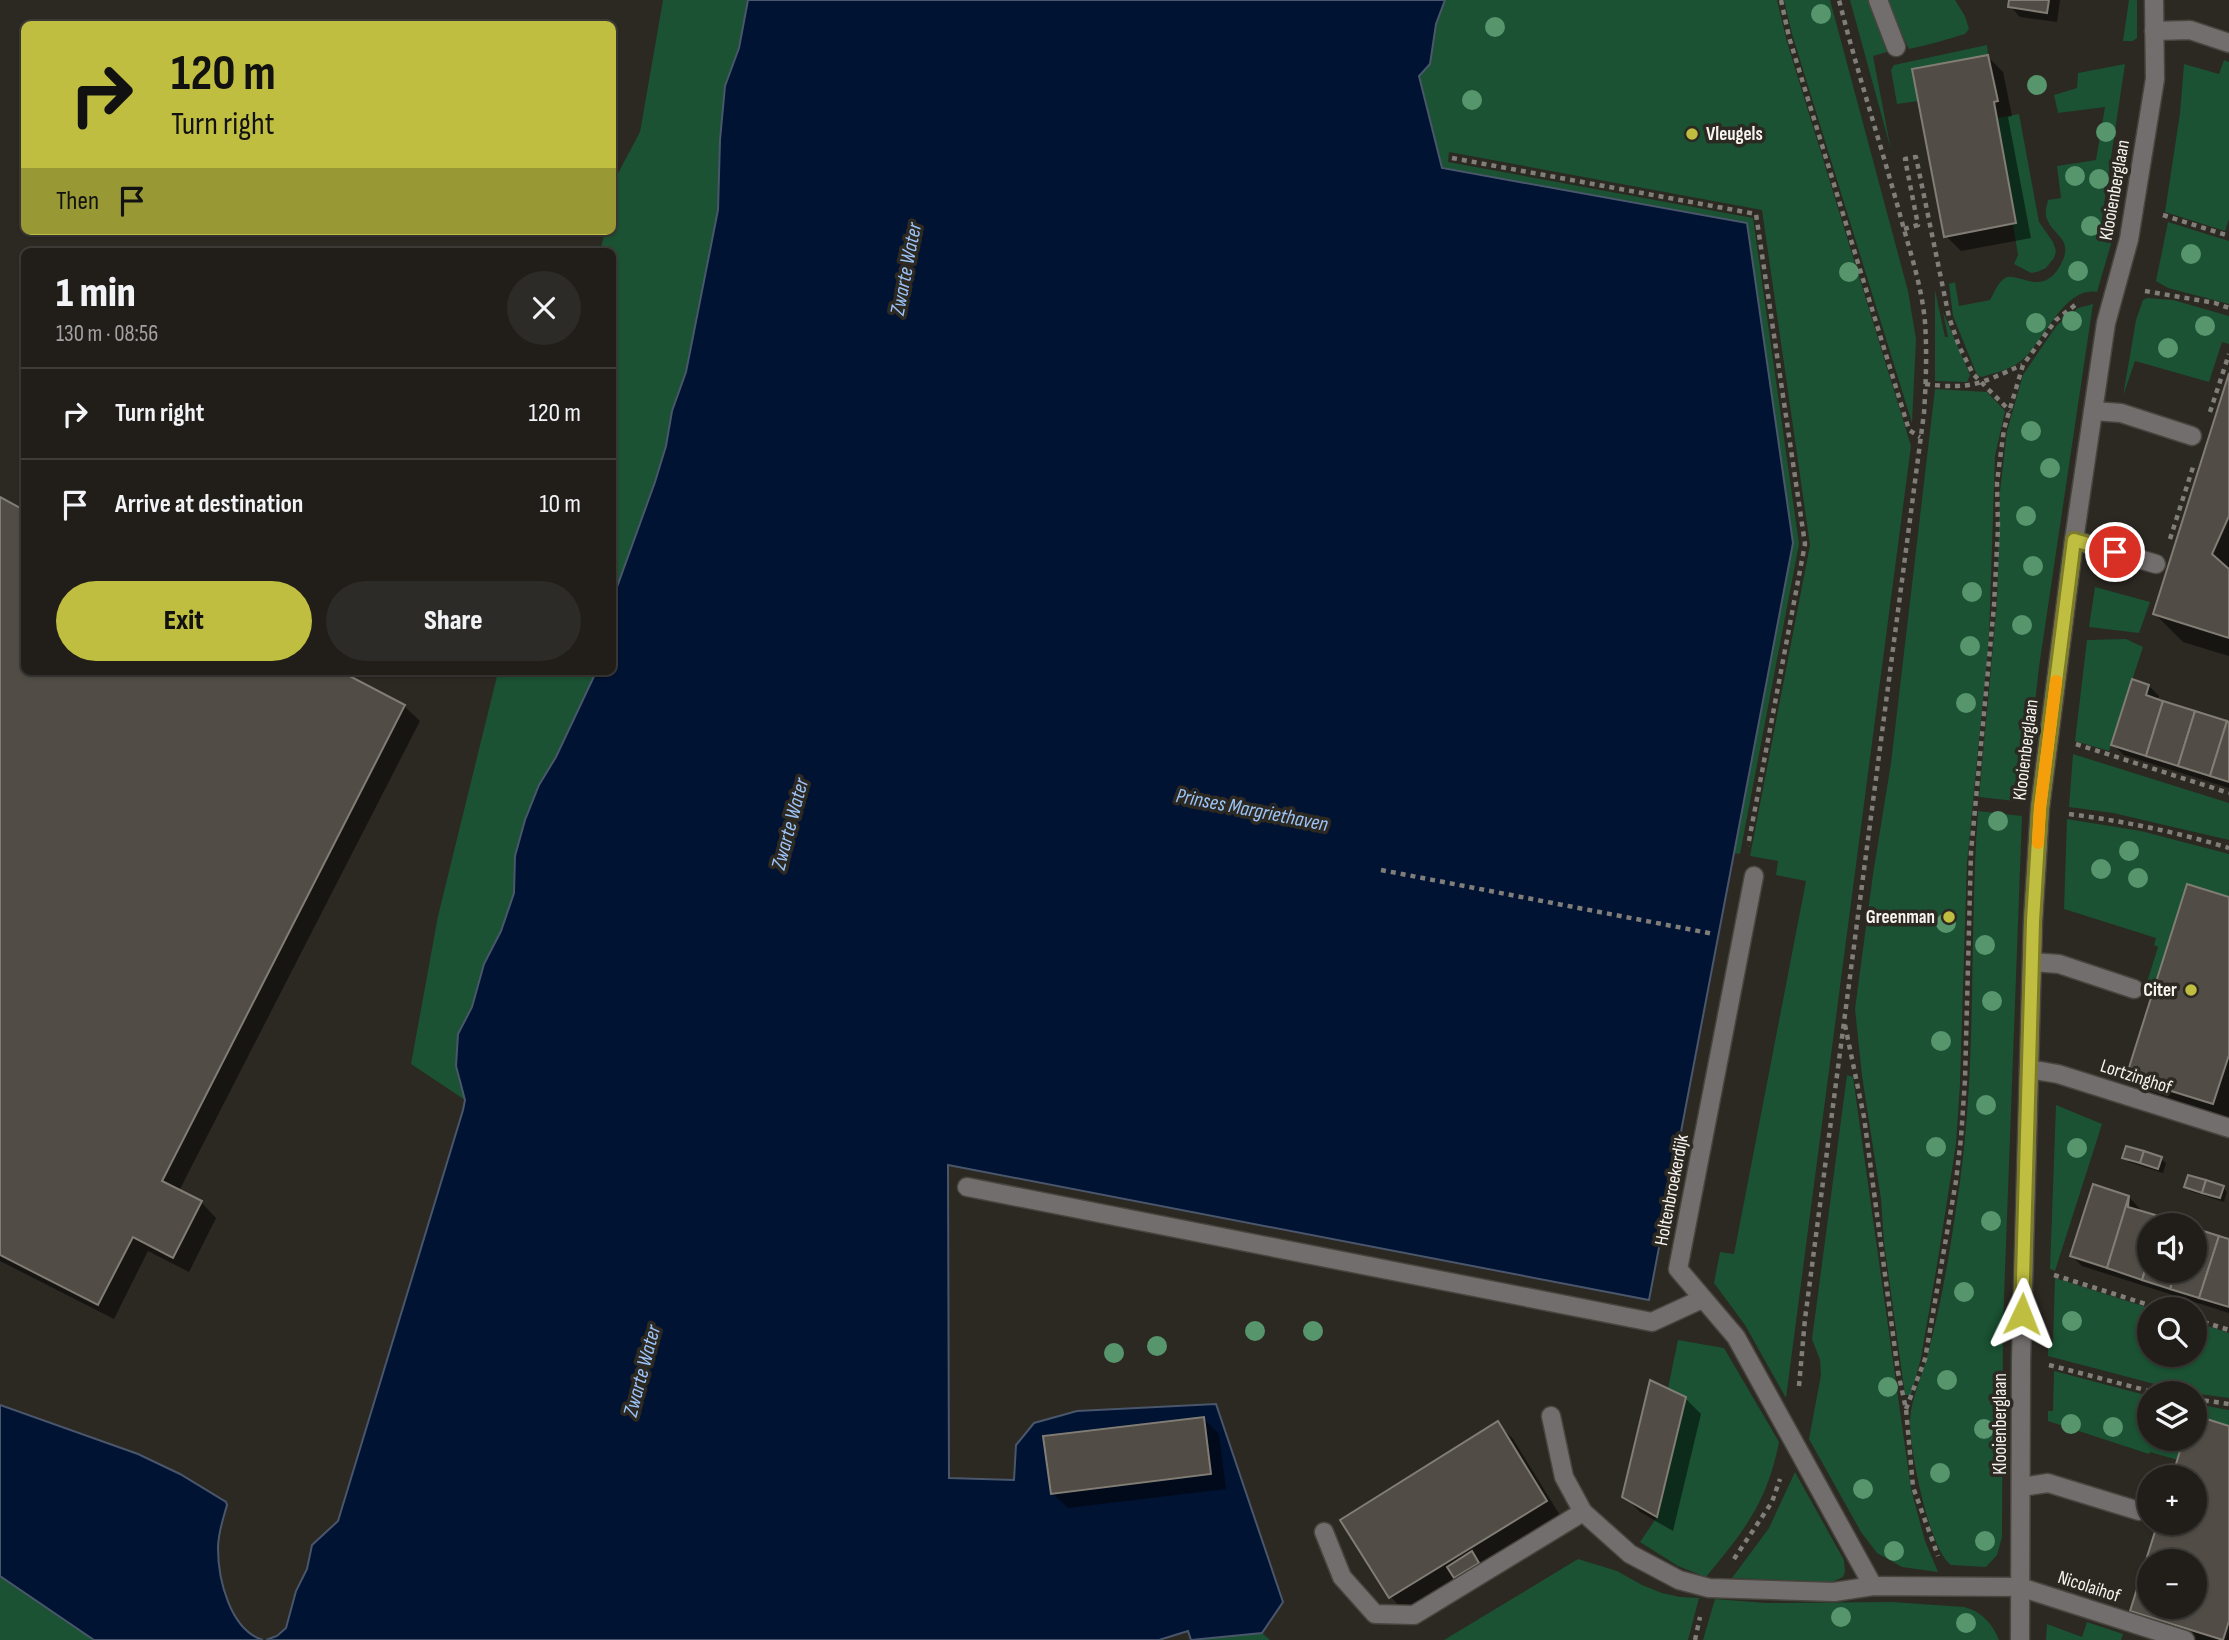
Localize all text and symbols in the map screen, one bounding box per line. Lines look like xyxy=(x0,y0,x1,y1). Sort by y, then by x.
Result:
text: 120 m xyxy=(171,45,276,104)
icon: right xyxy=(56,49,147,140)
text: Turn right xyxy=(171,105,275,144)
place label: Vleugels xyxy=(1706,123,1763,146)
marker: Vleugels xyxy=(1684,126,1700,142)
street label: Klooienberglaan xyxy=(2095,138,2135,242)
icon: arrive xyxy=(113,182,151,220)
text: Then xyxy=(56,186,99,217)
water label: Zwarte Water xyxy=(885,219,927,318)
text: 1 min xyxy=(56,268,136,319)
button: close xyxy=(507,271,581,345)
text: 130 m · 08:56 xyxy=(56,320,158,348)
icon: right xyxy=(56,395,94,433)
text: Turn right xyxy=(115,398,204,429)
text: 120 m xyxy=(528,398,581,429)
icon: arrive xyxy=(56,486,94,524)
text: Arrive at destination xyxy=(115,489,303,520)
text: 10 m xyxy=(539,489,581,520)
pin xyxy=(2085,522,2145,582)
icon: arrive xyxy=(2096,533,2134,571)
button: Exit xyxy=(56,581,312,661)
button: Share xyxy=(326,581,581,661)
street label: Klooienberglaan xyxy=(2008,698,2044,802)
water label: Zwarte Water xyxy=(766,774,815,874)
water label: Prinses Margriethaven xyxy=(1174,783,1330,837)
place label: Greenman xyxy=(1866,906,1935,929)
marker: Greenman xyxy=(1941,909,1957,925)
place label: Citer xyxy=(2143,979,2177,1002)
marker: Citer xyxy=(2183,982,2199,998)
street label: Lortzinghof xyxy=(2097,1055,2175,1100)
street label: Holtenbroekerdijk xyxy=(1650,1132,1694,1248)
map controls xyxy=(2137,1213,2207,1619)
button: sound xyxy=(2137,1213,2207,1283)
position arrow xyxy=(1985,1277,2059,1351)
button: search xyxy=(2137,1297,2207,1367)
water label: Zwarte Water xyxy=(618,1321,667,1421)
street label: Klooienberglaan xyxy=(1989,1373,2012,1475)
button: layers xyxy=(2137,1381,2207,1451)
button: + xyxy=(2137,1465,2207,1535)
button: − xyxy=(2137,1549,2207,1619)
street label: Nicolaihof xyxy=(2055,1566,2124,1608)

